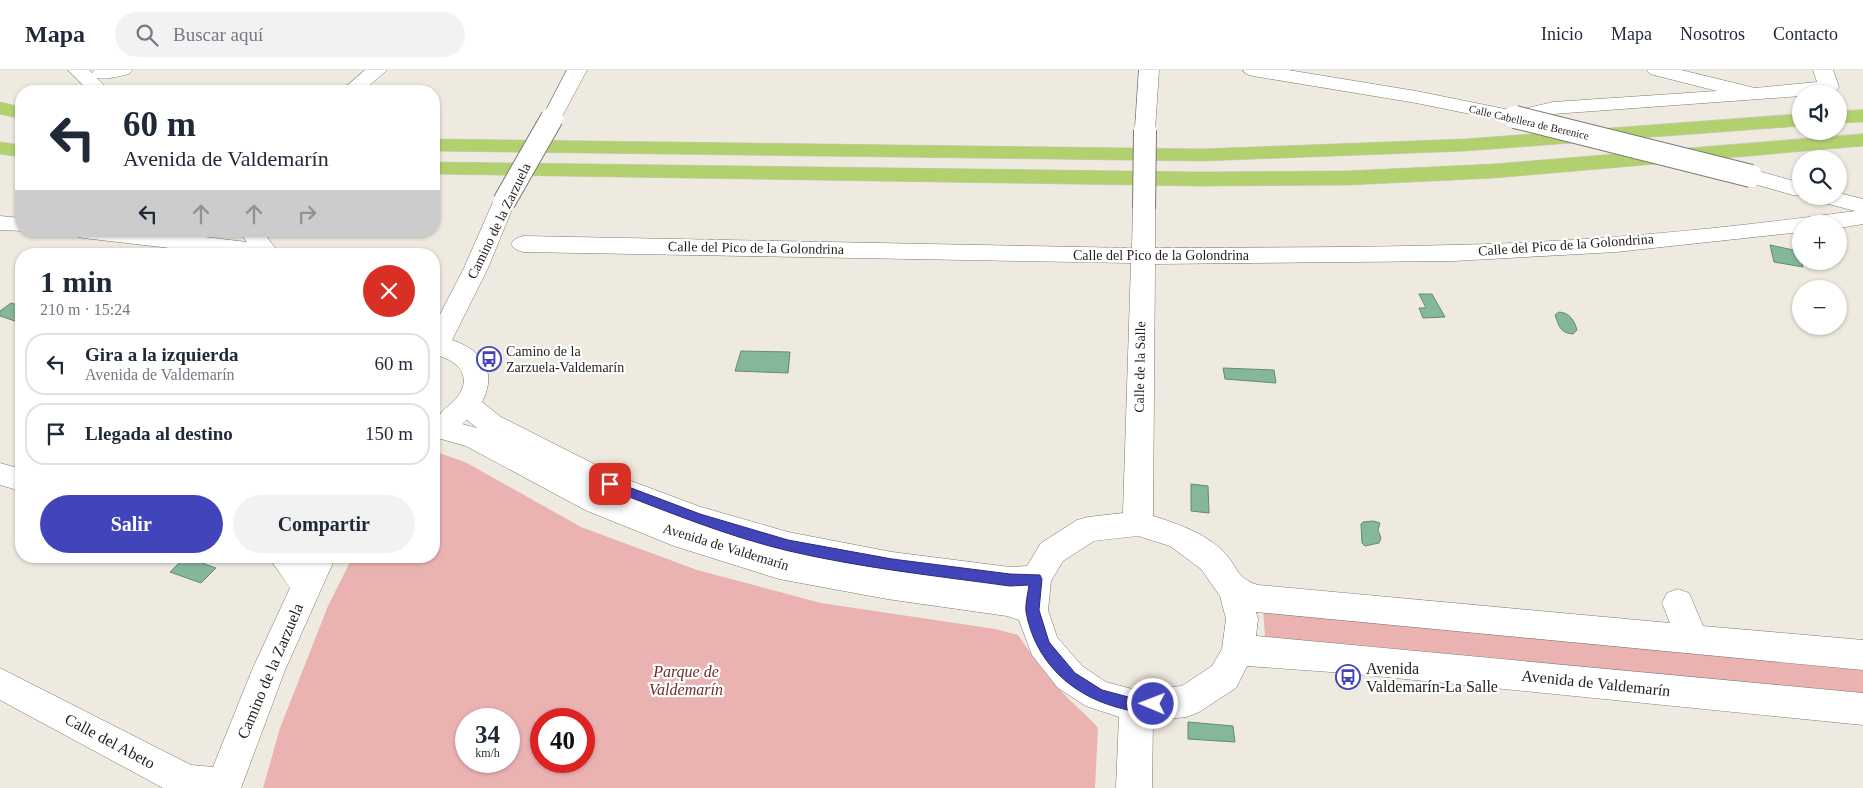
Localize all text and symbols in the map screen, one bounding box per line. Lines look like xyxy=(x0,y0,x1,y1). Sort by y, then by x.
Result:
search box xyxy=(115,12,465,57)
text: Mapa xyxy=(25,21,85,47)
icon: search xyxy=(133,21,161,49)
text: Buscar aquí xyxy=(173,24,263,45)
text: Inicio xyxy=(1541,24,1583,44)
text: Mapa xyxy=(1611,24,1652,44)
text: Nosotros xyxy=(1680,24,1745,44)
text: Contacto xyxy=(1773,24,1838,44)
map controls xyxy=(1792,85,1847,335)
button: sound xyxy=(1792,85,1847,140)
street label: Calle Cabellera de Berenice xyxy=(1468,102,1590,142)
icon: left xyxy=(40,105,105,170)
text: 60 m xyxy=(123,105,196,144)
text: Avenida de Valdemarín xyxy=(123,146,329,171)
button: search xyxy=(1792,150,1847,205)
street label: Camino de la Zarzuela xyxy=(464,160,534,281)
icon: left xyxy=(134,200,162,228)
icon: ahead xyxy=(187,200,215,228)
icon: ahead xyxy=(240,200,268,228)
icon: right xyxy=(293,200,321,228)
button: + xyxy=(1792,215,1847,270)
street label: Calle del Pico de la Golondrina xyxy=(1478,231,1655,259)
street label: Calle del Pico de la Golondrina xyxy=(668,239,845,257)
street label: Calle del Pico de la Golondrina xyxy=(1073,248,1250,263)
text: 1 min xyxy=(40,265,113,298)
button: close xyxy=(363,265,415,317)
button: − xyxy=(1792,280,1847,335)
text: 210 m · 15:24 xyxy=(40,301,130,318)
street label: Calle de la Salle xyxy=(1132,321,1148,413)
text: Gira a la izquierda xyxy=(85,344,239,365)
place label: Camino de la Zarzuela-Valdemarín xyxy=(506,344,624,375)
bus stop icon: Camino de la Zarzuela-Valdemarín xyxy=(476,346,502,372)
icon: left xyxy=(42,350,70,378)
text: 60 m xyxy=(374,353,413,374)
text: Avenida de Valdemarín xyxy=(85,366,235,383)
icon: arrive xyxy=(42,420,70,448)
text: Llegada al destino xyxy=(85,423,233,444)
text: 150 m xyxy=(365,423,413,444)
pin xyxy=(589,463,631,505)
icon: arrive xyxy=(596,470,624,498)
button: Salir xyxy=(40,495,223,553)
button: Compartir xyxy=(233,495,415,553)
street label: Avenida de Valdemarín xyxy=(661,521,791,573)
street label: Camino de la Zarzuela xyxy=(234,601,306,741)
place label: Avenida Valdemarín-La Salle xyxy=(1366,660,1498,695)
park label: Parque de Valdemarín xyxy=(649,663,723,698)
bus stop icon: Avenida Valdemarín-La Salle xyxy=(1335,664,1361,690)
street label: Avenida de Valdemarín xyxy=(1521,667,1671,699)
position arrow xyxy=(1126,677,1178,729)
speed limit sign: 40 xyxy=(530,708,595,773)
street label: Calle del Abeto xyxy=(62,710,158,772)
text: 34 xyxy=(475,721,500,748)
text: km/h xyxy=(475,746,500,760)

